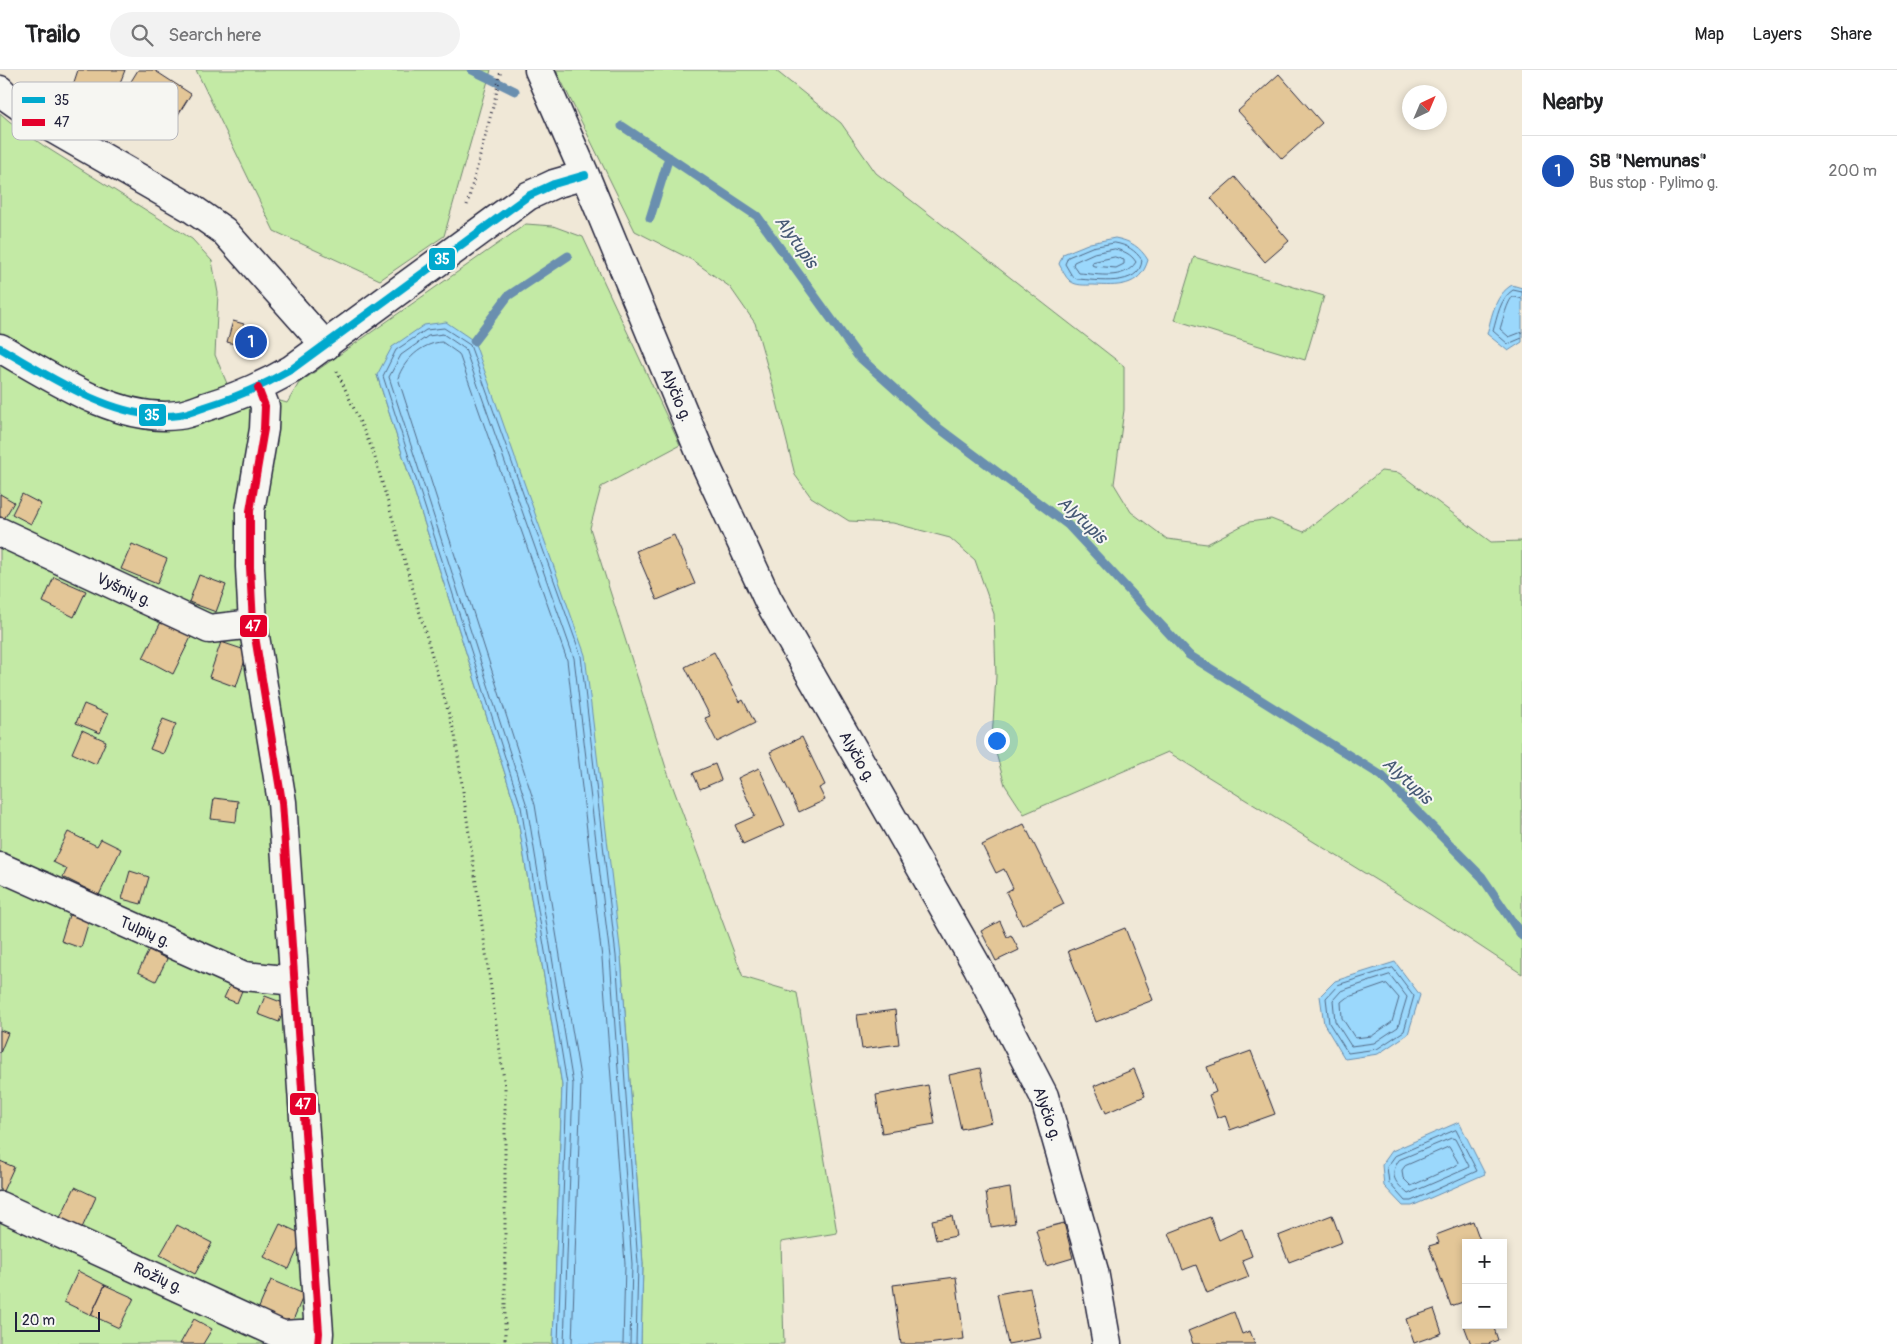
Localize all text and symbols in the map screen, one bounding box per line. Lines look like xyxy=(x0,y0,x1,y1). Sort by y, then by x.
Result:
search box xyxy=(110,12,460,57)
text: Trailo xyxy=(25,20,80,49)
icon: search xyxy=(128,21,156,49)
text: Search here xyxy=(168,23,261,47)
text: Map xyxy=(1695,23,1724,46)
text: Layers xyxy=(1752,23,1802,46)
text: Share xyxy=(1830,23,1872,46)
legend xyxy=(12,82,178,140)
north arrow xyxy=(1402,85,1447,130)
text: Nearby xyxy=(1542,89,1603,116)
text: 35 xyxy=(54,92,69,109)
text: 47 xyxy=(54,114,70,131)
text: SB "Nemunas" xyxy=(1589,149,1707,173)
text: 1 xyxy=(1555,161,1561,181)
text: 200 m xyxy=(1829,161,1877,181)
text: Bus stop · Pylimo g. xyxy=(1589,173,1719,193)
water label: Alytupis xyxy=(769,211,824,274)
line badge: 35 xyxy=(428,247,456,271)
text: 35 xyxy=(434,251,450,268)
pin: 1 xyxy=(235,323,267,361)
street label: Alyčio g. xyxy=(656,365,696,425)
line badge: 35 xyxy=(138,403,167,427)
text: 35 xyxy=(144,407,160,424)
water label: Alytupis xyxy=(1052,491,1113,550)
street label: Vyšnių g. xyxy=(93,569,155,611)
line badge: 47 xyxy=(239,614,268,638)
text: 47 xyxy=(245,618,261,635)
street label: Alyčio g. xyxy=(834,728,880,786)
your location xyxy=(984,728,1010,754)
water label: Alytupis xyxy=(1377,752,1438,811)
street label: Tulpių g. xyxy=(116,912,174,952)
street label: Alyčio g. xyxy=(1028,1084,1066,1144)
line badge: 47 xyxy=(289,1092,317,1116)
text: 47 xyxy=(295,1096,311,1113)
map controls xyxy=(1462,1239,1507,1329)
button: + xyxy=(1462,1239,1507,1284)
street label: Rožių g. xyxy=(130,1258,186,1298)
button: − xyxy=(1462,1284,1507,1329)
scale bar xyxy=(15,1309,100,1332)
text: 20 m xyxy=(22,1312,55,1329)

